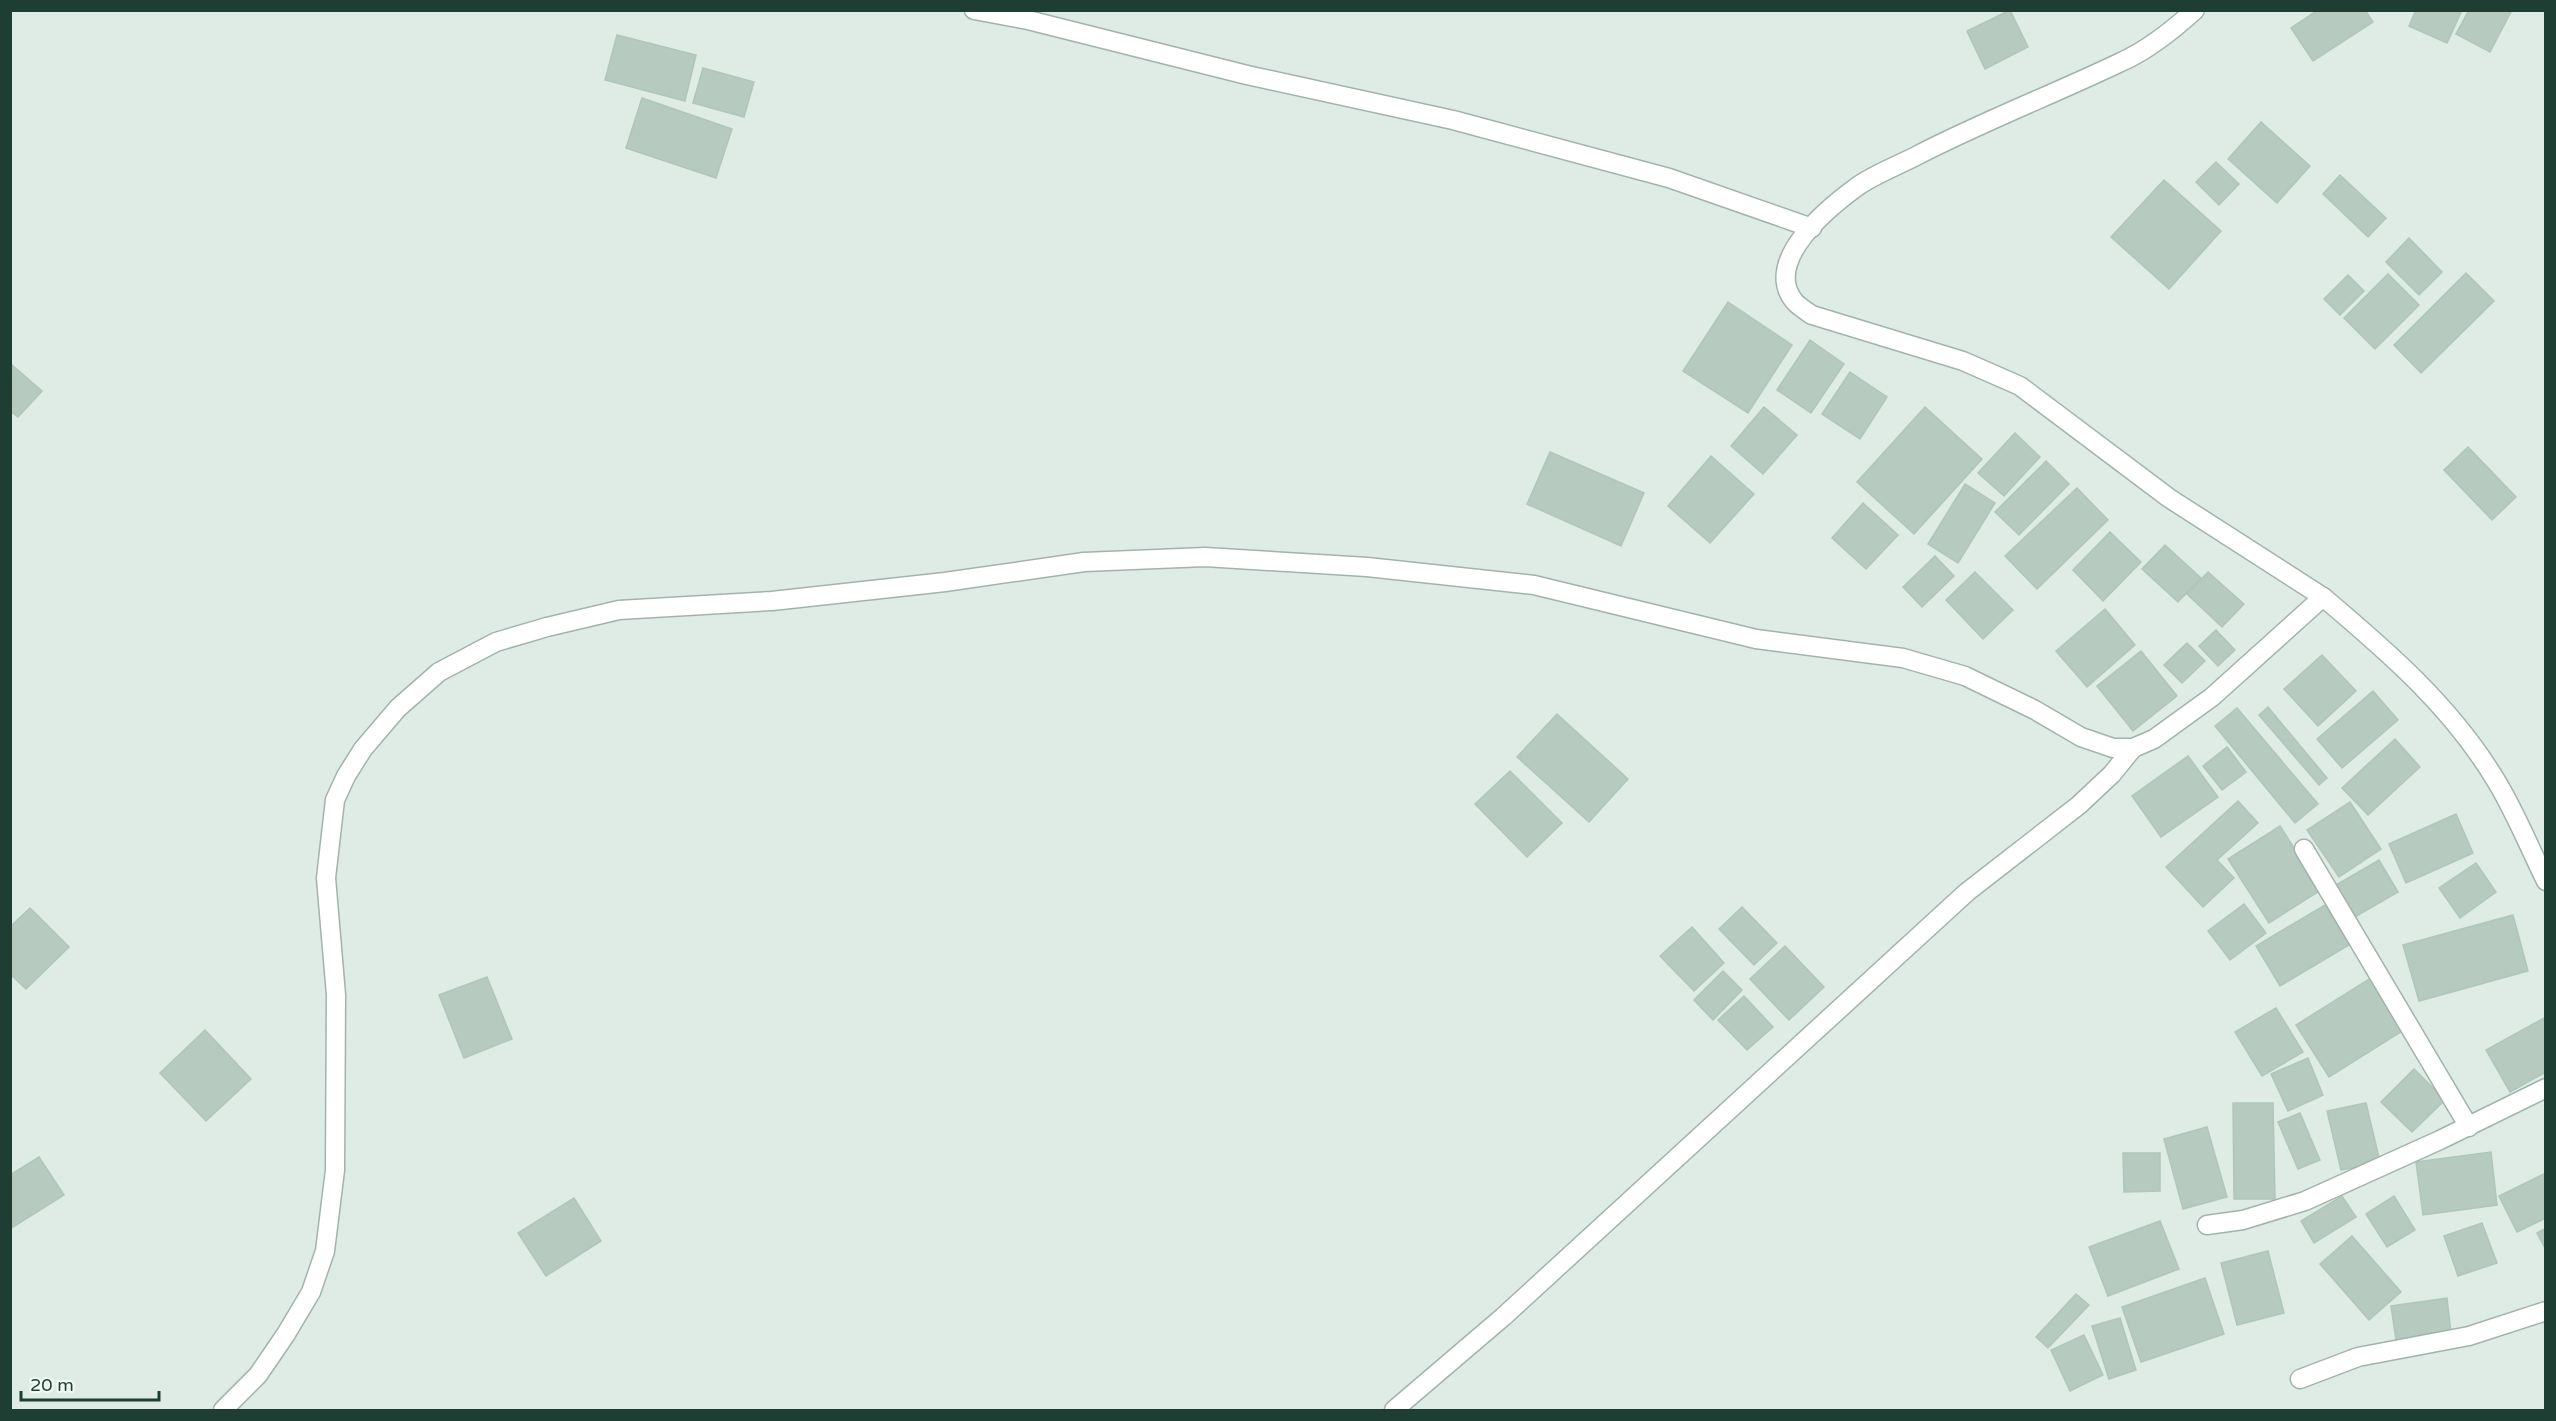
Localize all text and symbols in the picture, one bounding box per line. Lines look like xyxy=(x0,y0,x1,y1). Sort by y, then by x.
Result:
scale bar xyxy=(21,1364,159,1402)
text: 20 m xyxy=(30,1374,74,1396)

